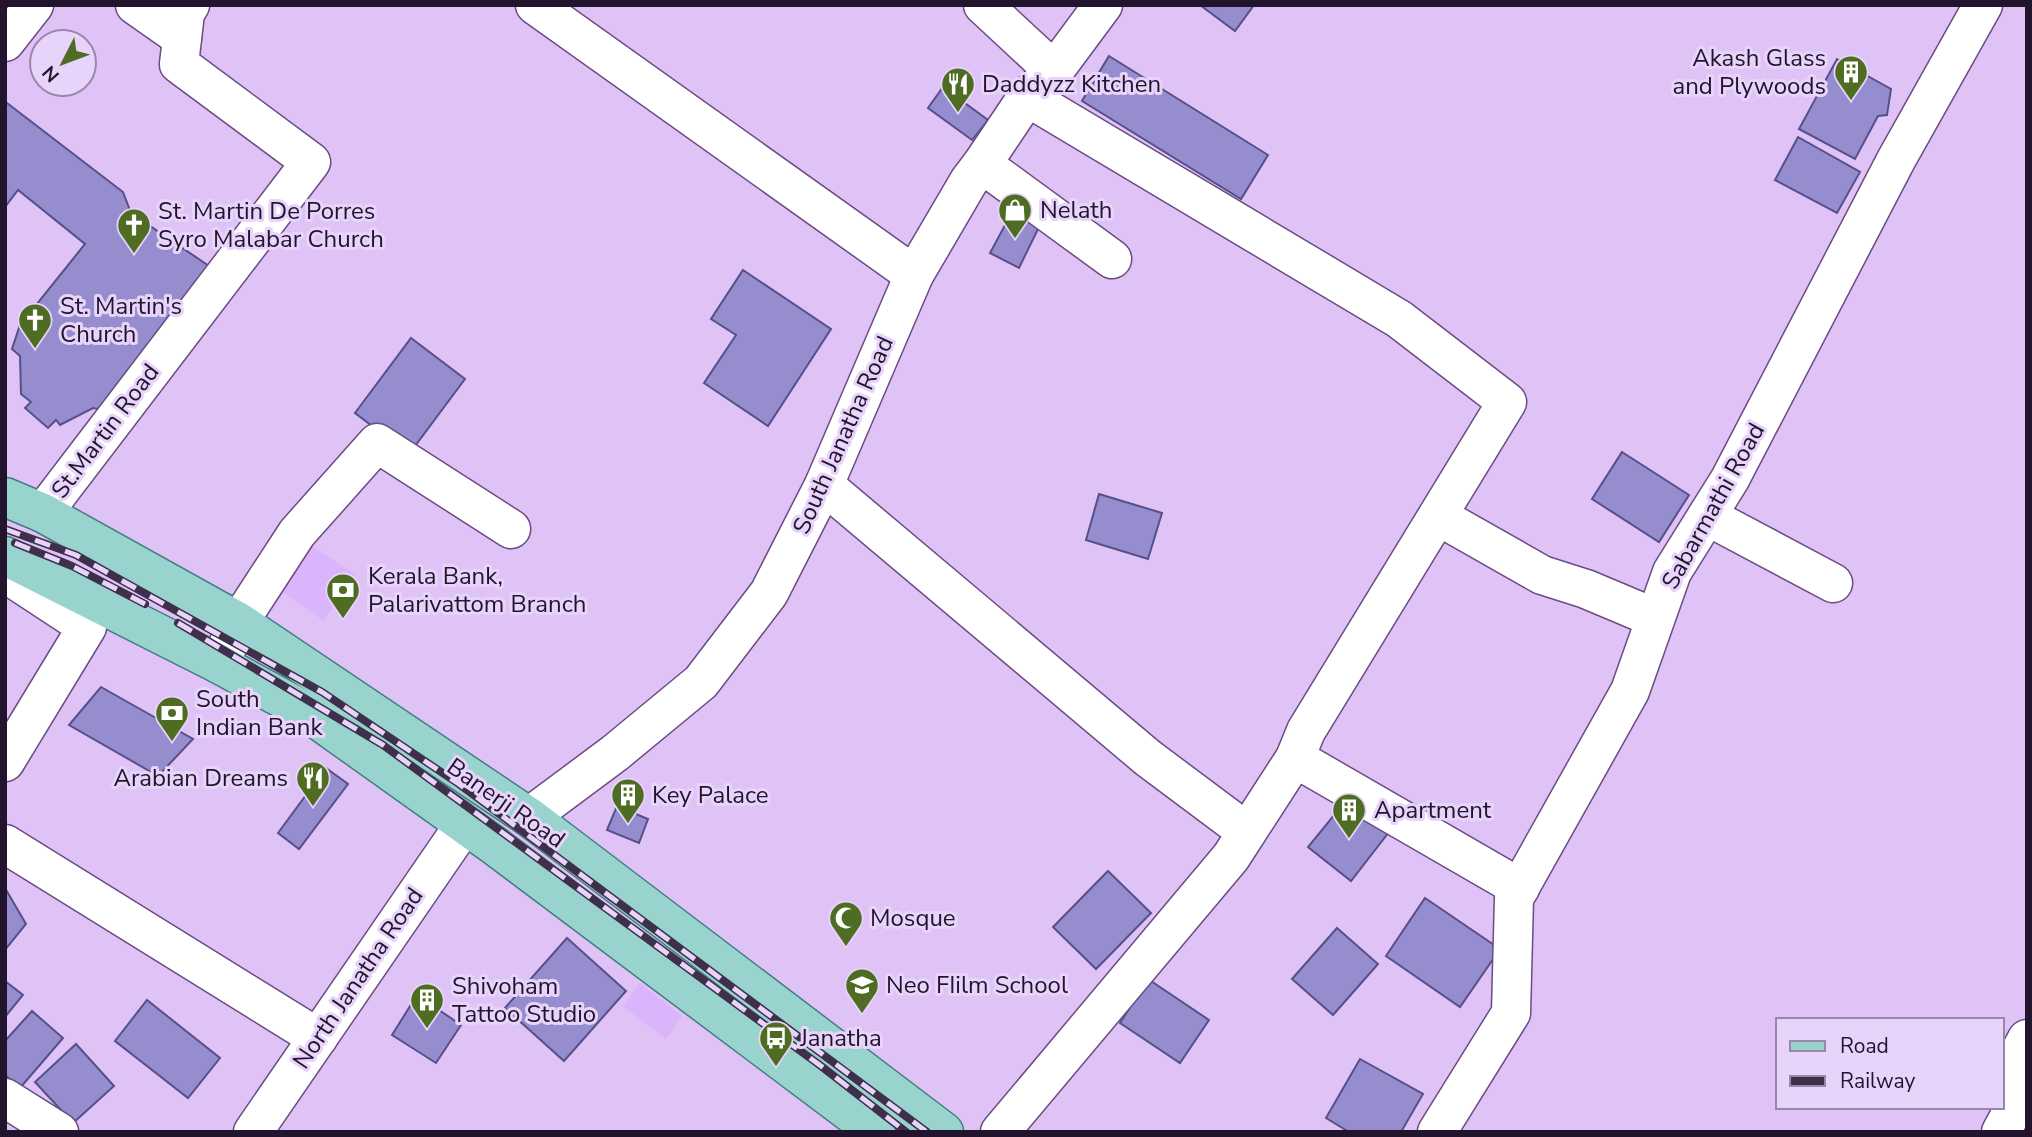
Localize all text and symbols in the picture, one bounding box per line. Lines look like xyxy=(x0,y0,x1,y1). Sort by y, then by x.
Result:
north arrow xyxy=(28,28,98,98)
place label: Akash Glass and Plywoods xyxy=(1672,42,1826,102)
building icon: Akash Glass and Plywoods xyxy=(1832,53,1870,102)
text: N xyxy=(37,60,66,88)
restaurant icon: Daddyzz Kitchen xyxy=(939,65,977,114)
place label: Daddyzz Kitchen xyxy=(982,68,1161,100)
shop icon: Nelath xyxy=(996,191,1034,240)
place label: Nelath xyxy=(1040,194,1112,226)
place label: St. Martin De Porres Syro Malabar Church xyxy=(158,195,384,255)
church icon: St. Martin De Porres Syro Malabar Church xyxy=(115,206,153,255)
place label: St. Martin's Church xyxy=(60,290,182,350)
church icon: St. Martin's Church xyxy=(16,301,54,350)
street label: South Janatha Road xyxy=(785,331,901,539)
street label: St.Martin Road xyxy=(44,357,166,505)
street label: Sabarmathi Road xyxy=(1654,417,1772,595)
place label: Kerala Bank, Palarivattom Branch xyxy=(368,560,586,620)
bank icon: Kerala Bank, Palarivattom Branch xyxy=(324,571,362,620)
place label: South Indian Bank xyxy=(196,683,323,743)
bank icon: South Indian Bank xyxy=(153,694,191,743)
street label: Banerji Road xyxy=(441,751,571,855)
restaurant icon: Arabian Dreams xyxy=(294,759,332,808)
place label: Arabian Dreams xyxy=(113,762,288,794)
building icon: Key Palace xyxy=(609,776,647,825)
place label: Key Palace xyxy=(652,779,769,811)
building icon: Apartment xyxy=(1330,791,1368,840)
place label: Apartment xyxy=(1374,794,1492,826)
street label: North Janatha Road xyxy=(285,881,431,1075)
mosque icon: Mosque xyxy=(827,899,865,948)
place label: Mosque xyxy=(870,902,956,934)
school or university icon: Neo FIilm School xyxy=(843,966,881,1015)
place label: Neo FIilm School xyxy=(886,969,1068,1001)
place label: Shivoham Tattoo Studio xyxy=(452,970,596,1030)
building icon: Shivoham Tattoo Studio xyxy=(408,981,446,1030)
legend xyxy=(1776,1018,2004,1109)
bus stop icon: Janatha xyxy=(757,1019,795,1068)
place label: Janatha xyxy=(799,1022,882,1054)
text: Road xyxy=(1840,1032,1889,1060)
text: Railway xyxy=(1840,1067,1915,1095)

